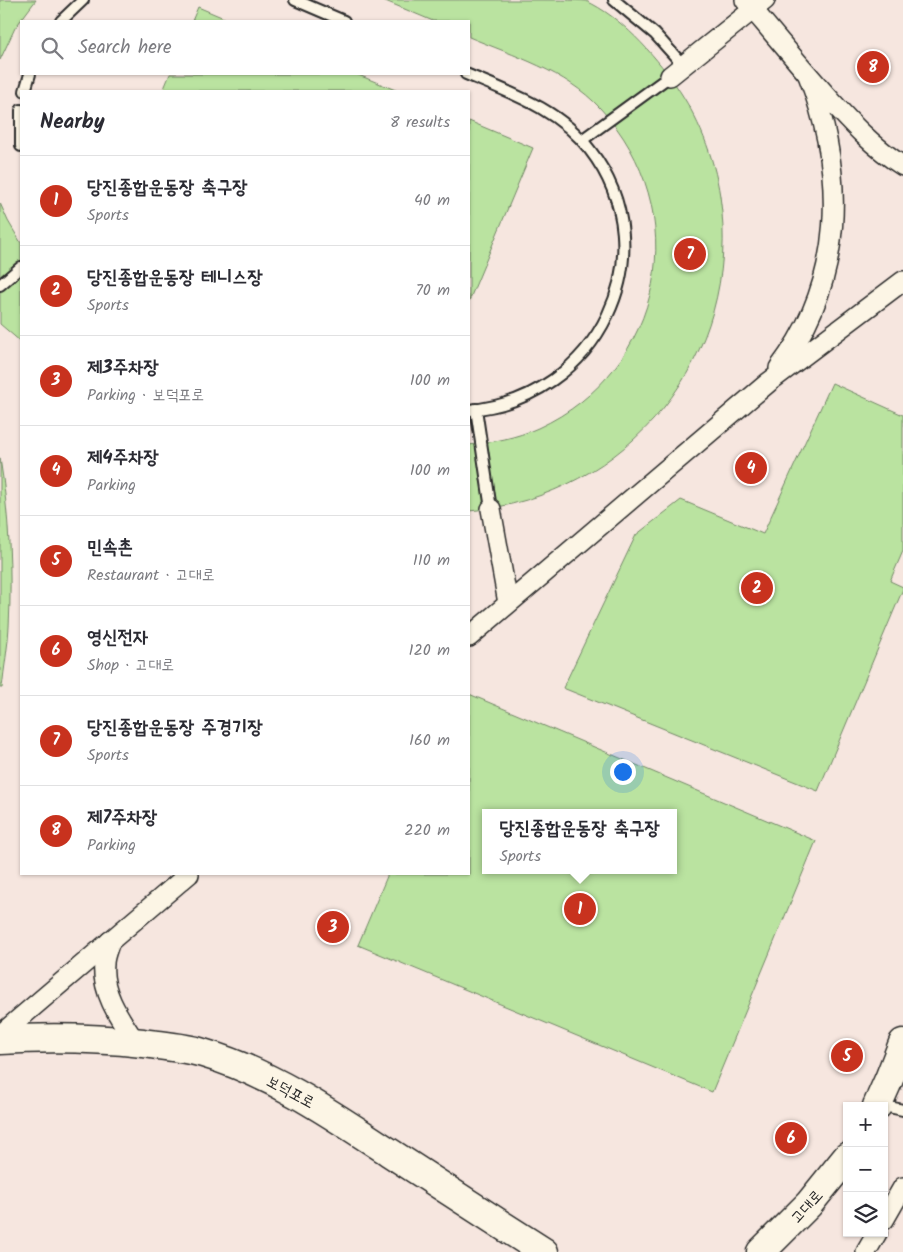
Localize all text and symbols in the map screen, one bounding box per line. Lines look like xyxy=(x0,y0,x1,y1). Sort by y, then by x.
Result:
search box xyxy=(20,20,470,75)
text: Search here xyxy=(78,33,172,63)
icon: search xyxy=(38,34,66,62)
pin: 8 xyxy=(857,48,889,86)
text: Nearby xyxy=(40,106,105,139)
text: 8 results xyxy=(390,110,450,135)
text: 당진종합운동장 축구장 xyxy=(87,173,247,203)
text: 1 xyxy=(54,188,58,213)
text: 40 m xyxy=(414,188,450,213)
text: Sports xyxy=(87,203,129,228)
pin: 7 xyxy=(674,235,706,273)
text: 당진종합운동장 테니스장 xyxy=(87,263,263,293)
text: 2 xyxy=(51,278,61,303)
text: 70 m xyxy=(415,278,450,303)
text: Sports xyxy=(87,293,129,318)
text: 제3주차장 xyxy=(87,353,159,383)
text: 3 xyxy=(52,368,60,393)
text: 100 m xyxy=(410,368,450,393)
text: Parking · 보덕포로 xyxy=(87,383,204,408)
text: 제4주차장 xyxy=(87,443,159,473)
pin: 4 xyxy=(735,449,767,487)
text: 4 xyxy=(52,458,60,483)
text: 100 m xyxy=(410,458,450,483)
text: Parking xyxy=(87,473,136,498)
text: 민속촌 xyxy=(87,533,133,563)
text: 5 xyxy=(52,548,60,573)
text: 110 m xyxy=(413,548,450,573)
text: Restaurant · 고대로 xyxy=(87,563,215,588)
pin: 2 xyxy=(741,569,773,607)
text: 영신전자 xyxy=(87,623,148,653)
text: 6 xyxy=(52,638,60,663)
text: 120 m xyxy=(409,638,450,663)
text: Shop · 고대로 xyxy=(87,653,174,678)
text: 당진종합운동장 주경기장 xyxy=(87,713,263,743)
text: 7 xyxy=(52,728,60,753)
text: 160 m xyxy=(409,728,450,753)
text: Sports xyxy=(87,743,129,768)
your location xyxy=(610,759,636,785)
text: 제7주차장 xyxy=(87,803,157,833)
popup xyxy=(482,809,677,874)
text: 당진종합운동장 축구장 xyxy=(499,814,660,844)
text: 8 xyxy=(51,818,61,843)
text: 220 m xyxy=(404,818,450,843)
text: Parking xyxy=(87,833,136,858)
text: Sports xyxy=(499,844,541,869)
pin: 1 xyxy=(564,890,596,928)
pin: 3 xyxy=(317,908,349,946)
pin: 5 xyxy=(831,1037,863,1075)
street label: 보덕포로 xyxy=(262,1069,319,1115)
map controls xyxy=(843,1102,888,1237)
button: + xyxy=(843,1102,888,1147)
pin: 6 xyxy=(775,1119,807,1157)
button: − xyxy=(843,1147,888,1192)
street label: 고대로 xyxy=(785,1184,829,1230)
button: layers xyxy=(843,1192,888,1237)

